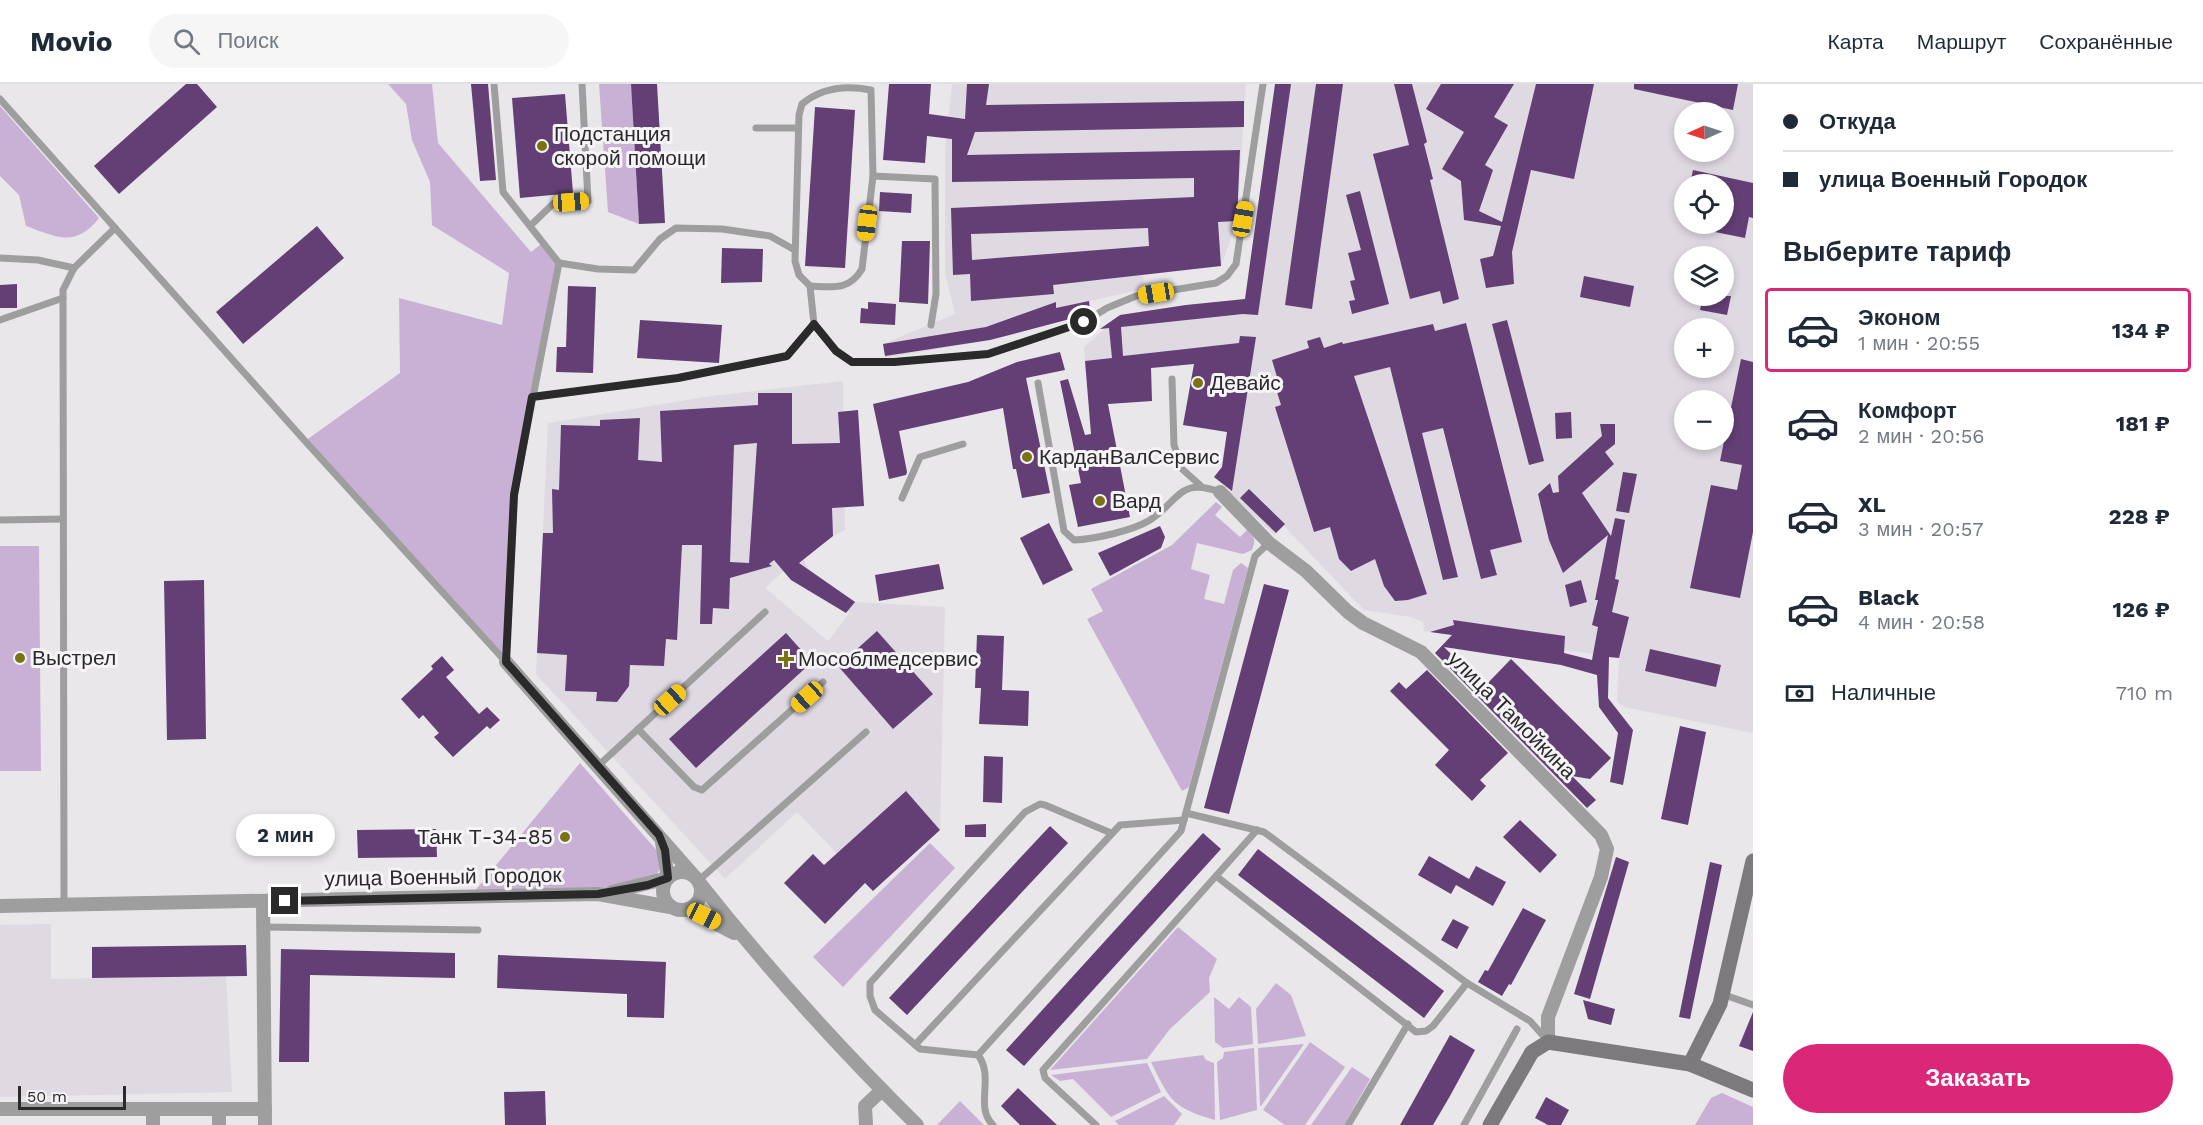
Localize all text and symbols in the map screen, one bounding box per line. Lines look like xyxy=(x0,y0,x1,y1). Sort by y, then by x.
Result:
search box xyxy=(149,14,569,68)
text: Movio xyxy=(30,25,113,58)
icon: search xyxy=(170,25,203,58)
text: Поиск xyxy=(218,28,279,53)
text: Карта xyxy=(1828,29,1884,54)
text: Маршрут xyxy=(1917,29,2006,54)
text: Сохранённые xyxy=(2039,29,2173,54)
north arrow xyxy=(1674,102,1734,162)
map controls xyxy=(1674,102,1734,450)
text: Откуда xyxy=(1819,109,1896,134)
place label: Подстанция скорой помощи xyxy=(554,121,706,170)
marker: Подстанция скорой помощи xyxy=(535,139,549,153)
text: улица Военный Городок xyxy=(1819,167,2087,192)
button: locate xyxy=(1674,174,1734,234)
car xyxy=(552,192,590,212)
car xyxy=(1231,200,1255,238)
car xyxy=(856,204,878,242)
text: Выберите тариф xyxy=(1783,236,2011,268)
button: layers xyxy=(1674,246,1734,306)
car xyxy=(1137,281,1175,305)
icon: car xyxy=(1786,303,1840,357)
text: Эконом xyxy=(1858,305,1941,330)
route start xyxy=(1070,308,1097,335)
button: + xyxy=(1674,318,1734,378)
text: 134 ₽ xyxy=(2112,318,2170,343)
text: 1 мин · 20:55 xyxy=(1858,331,1980,355)
place label: Девайс xyxy=(1210,370,1281,395)
marker: Девайс xyxy=(1191,376,1205,390)
button: − xyxy=(1674,390,1734,450)
icon: car xyxy=(1786,396,1840,450)
text: Комфорт xyxy=(1858,398,1957,423)
text: 181 ₽ xyxy=(2116,411,2170,436)
text: 2 мин · 20:56 xyxy=(1858,424,1984,448)
place label: КарданВалСервис xyxy=(1039,444,1220,469)
marker: КарданВалСервис xyxy=(1020,450,1034,464)
place label: Вард xyxy=(1112,488,1161,513)
icon: car xyxy=(1786,489,1840,543)
text: XL xyxy=(1858,492,1886,517)
marker: Вард xyxy=(1093,494,1107,508)
text: 228 ₽ xyxy=(2109,504,2170,529)
text: 3 мин · 20:57 xyxy=(1858,517,1984,541)
icon: car xyxy=(1786,582,1840,636)
text: Black xyxy=(1858,585,1919,610)
text: 126 ₽ xyxy=(2112,597,2170,622)
text: 4 мин · 20:58 xyxy=(1858,610,1985,634)
place label: Выстрел xyxy=(32,645,116,670)
place label: Мособлмедсервис xyxy=(798,646,978,671)
street label: улица Тамойкина xyxy=(1443,646,1582,784)
marker: Выстрел xyxy=(13,651,27,665)
marker: Мособлмедсервис xyxy=(779,652,793,666)
icon: cash xyxy=(1783,677,1816,710)
car xyxy=(788,678,826,716)
text: Наличные xyxy=(1831,680,1936,705)
car xyxy=(651,681,689,719)
text: 710 m xyxy=(2116,681,2173,705)
callout: 2 мин xyxy=(236,814,334,856)
text: 2 мин xyxy=(257,823,314,847)
place label: Танк Т-34-85 xyxy=(417,824,553,849)
marker: Танк Т-34-85 xyxy=(558,830,572,844)
street label: улица Военный Городок xyxy=(324,862,563,891)
route end xyxy=(271,887,298,914)
car xyxy=(684,900,724,932)
button: Заказать xyxy=(1783,1044,2173,1113)
scale bar xyxy=(18,1083,126,1110)
text: 50 m xyxy=(27,1087,67,1106)

